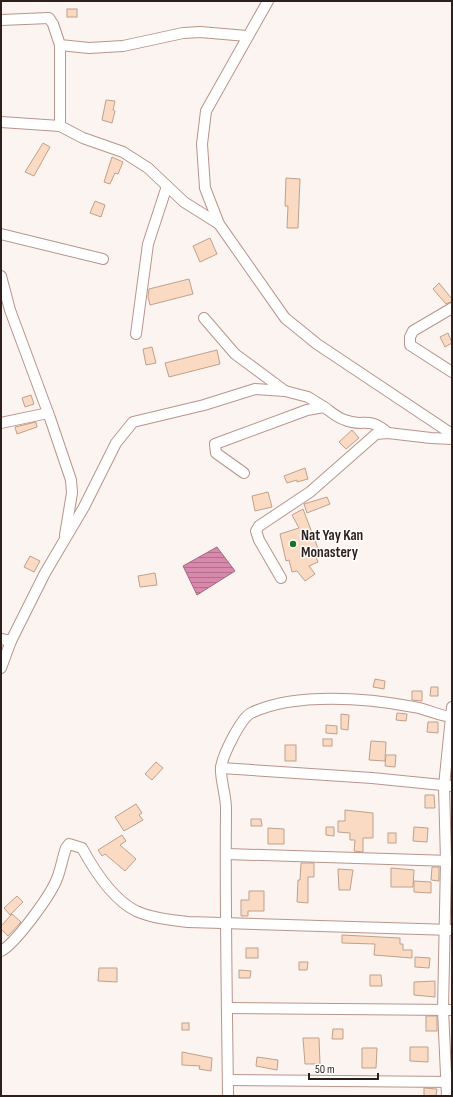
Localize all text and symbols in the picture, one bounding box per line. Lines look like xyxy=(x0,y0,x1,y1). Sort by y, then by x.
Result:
place label: Nat Yay Kan Monastery xyxy=(301,526,363,562)
marker: Nat Yay Kan Monastery xyxy=(288,539,298,549)
scale bar xyxy=(309,1055,378,1081)
text: 50 m xyxy=(315,1062,335,1077)

